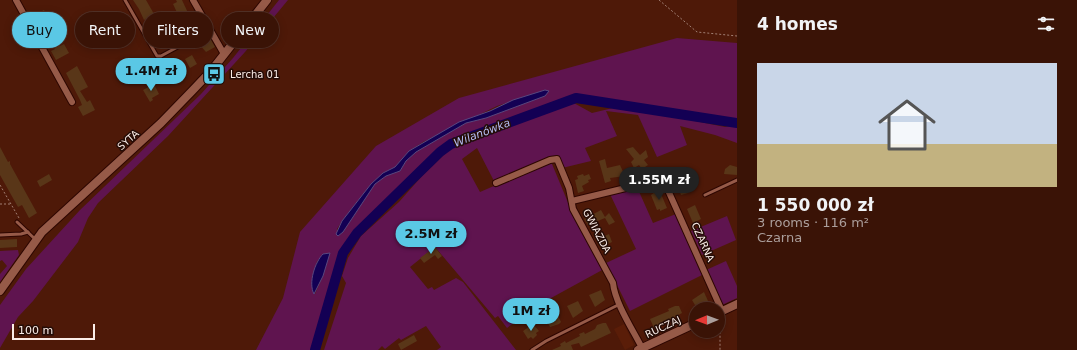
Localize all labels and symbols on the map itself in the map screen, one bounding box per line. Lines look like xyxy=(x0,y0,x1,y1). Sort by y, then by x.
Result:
pin: 1.4M zł xyxy=(114,58,188,92)
bus stop icon: Lercha 01 xyxy=(201,61,227,87)
place label: Lercha 01 xyxy=(230,69,279,80)
water label: Wilanówka xyxy=(452,116,512,150)
street label: SYTA xyxy=(115,128,141,152)
pin: 1.55M zł xyxy=(618,167,700,201)
street label: GWIAZDA xyxy=(581,207,613,255)
pin: 2.5M zł xyxy=(394,221,468,255)
street label: CZARNA xyxy=(689,221,717,264)
pin: 1M zł xyxy=(503,298,559,332)
north arrow xyxy=(689,302,725,338)
street label: RUCZAJ xyxy=(644,314,682,340)
scale bar xyxy=(12,322,95,341)

